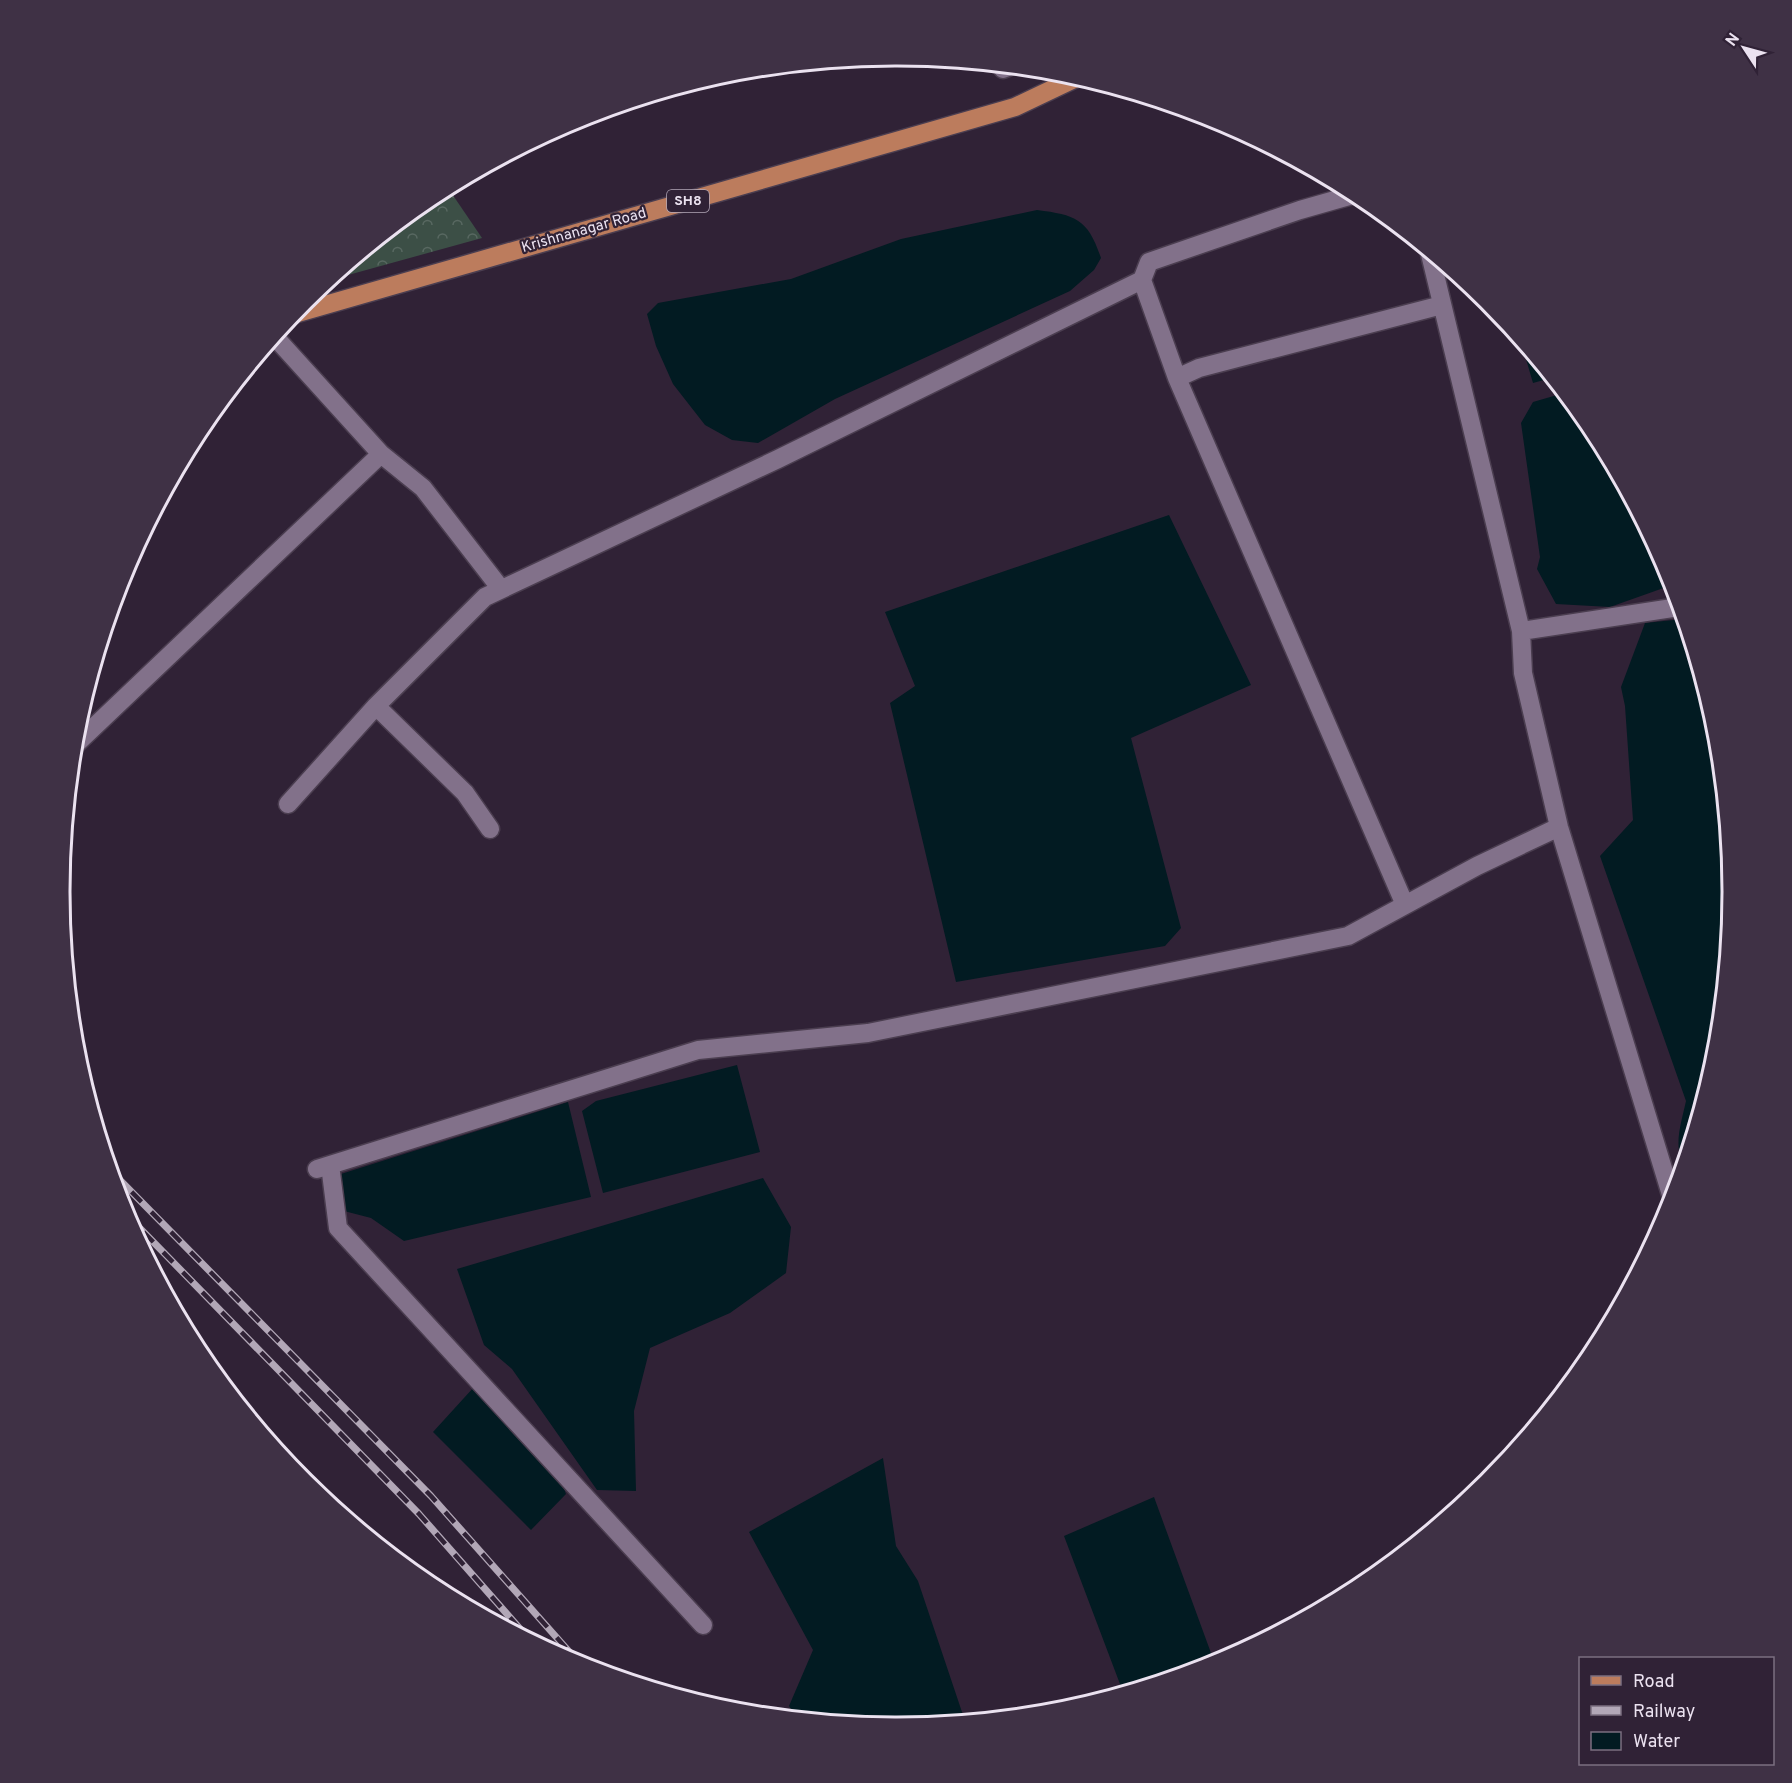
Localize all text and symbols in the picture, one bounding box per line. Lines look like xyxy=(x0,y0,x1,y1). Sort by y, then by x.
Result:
north arrow xyxy=(1714,18,1774,78)
text: N xyxy=(1722,30,1745,51)
road number: SH8 xyxy=(667,190,709,212)
street label: Krishnanagar Road xyxy=(519,204,649,258)
legend xyxy=(1579,1657,1774,1765)
text: Road xyxy=(1633,1671,1675,1694)
text: Railway xyxy=(1633,1701,1695,1724)
text: Water xyxy=(1633,1731,1680,1754)

